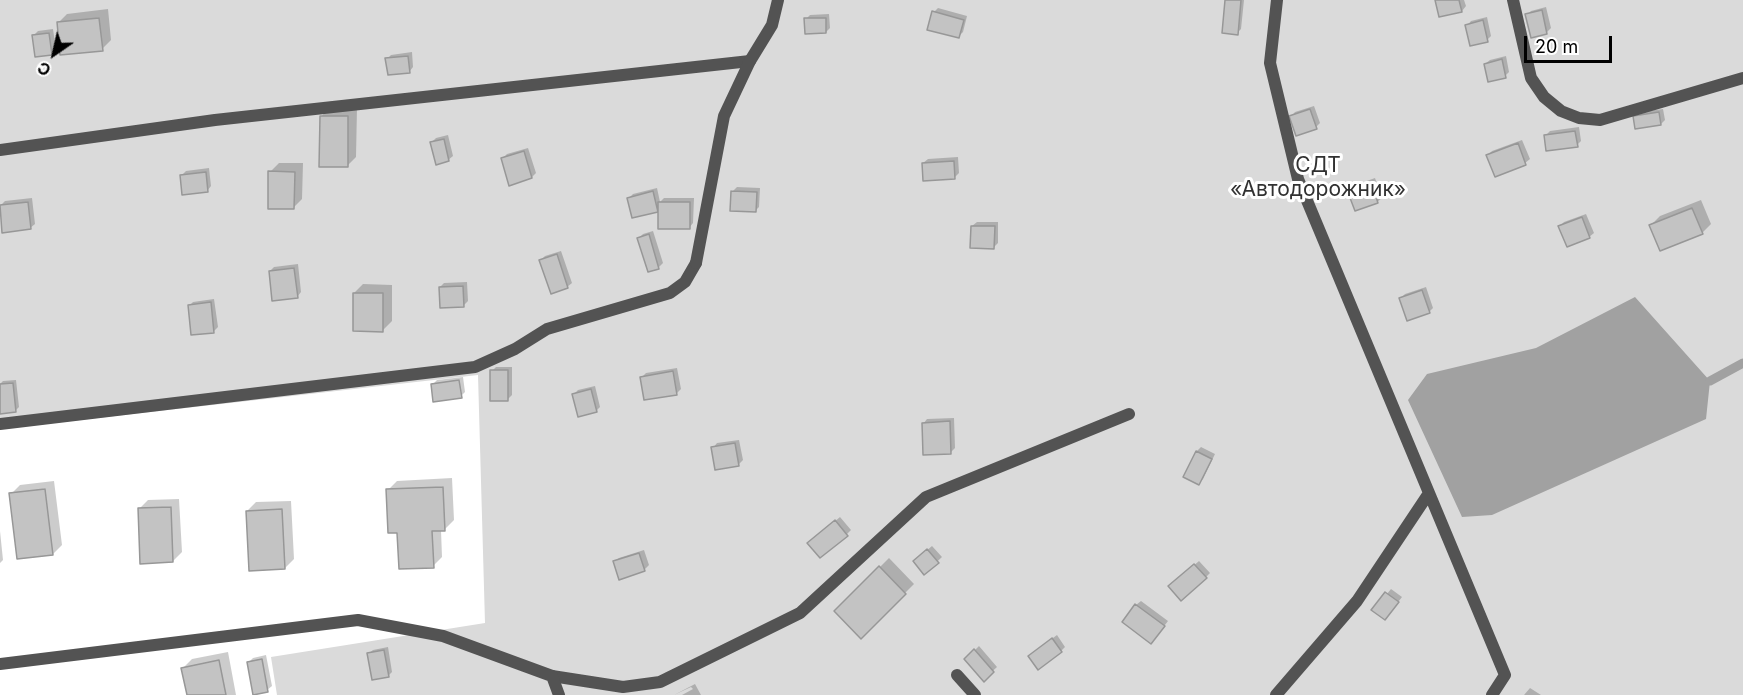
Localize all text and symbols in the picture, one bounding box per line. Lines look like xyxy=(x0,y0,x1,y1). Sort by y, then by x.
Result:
north arrow xyxy=(24,24,84,84)
scale bar xyxy=(1527,24,1616,62)
text: 20 m xyxy=(1535,36,1578,57)
text: С xyxy=(33,57,54,81)
park label: СДТ «Автодорожник» xyxy=(1230,153,1406,203)

